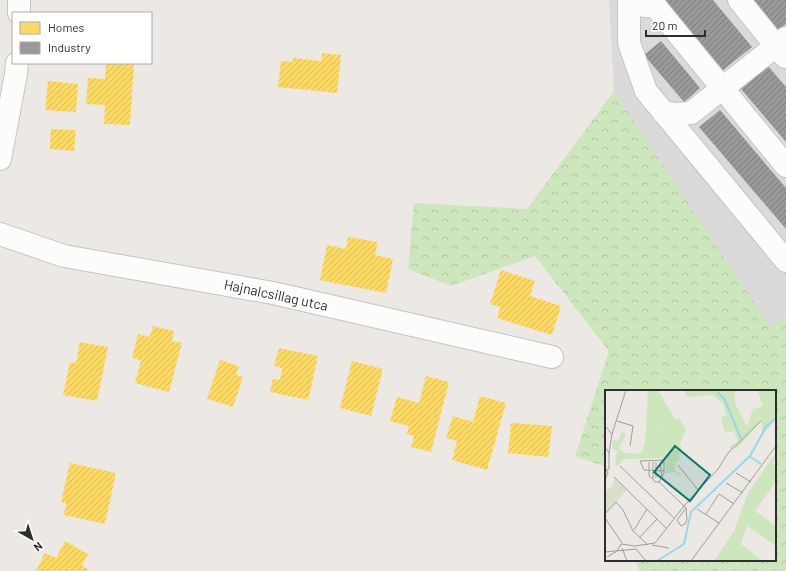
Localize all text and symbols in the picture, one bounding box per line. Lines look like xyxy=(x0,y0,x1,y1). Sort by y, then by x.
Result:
legend xyxy=(12,12,152,64)
scale bar xyxy=(646,12,705,38)
text: 20 m xyxy=(652,18,678,32)
text: Homes xyxy=(48,20,85,34)
text: Industry xyxy=(48,40,91,54)
street label: Hajnalcsillag utca xyxy=(223,275,330,314)
inset map xyxy=(605,390,776,561)
north arrow xyxy=(12,519,52,559)
text: N xyxy=(32,540,46,555)

